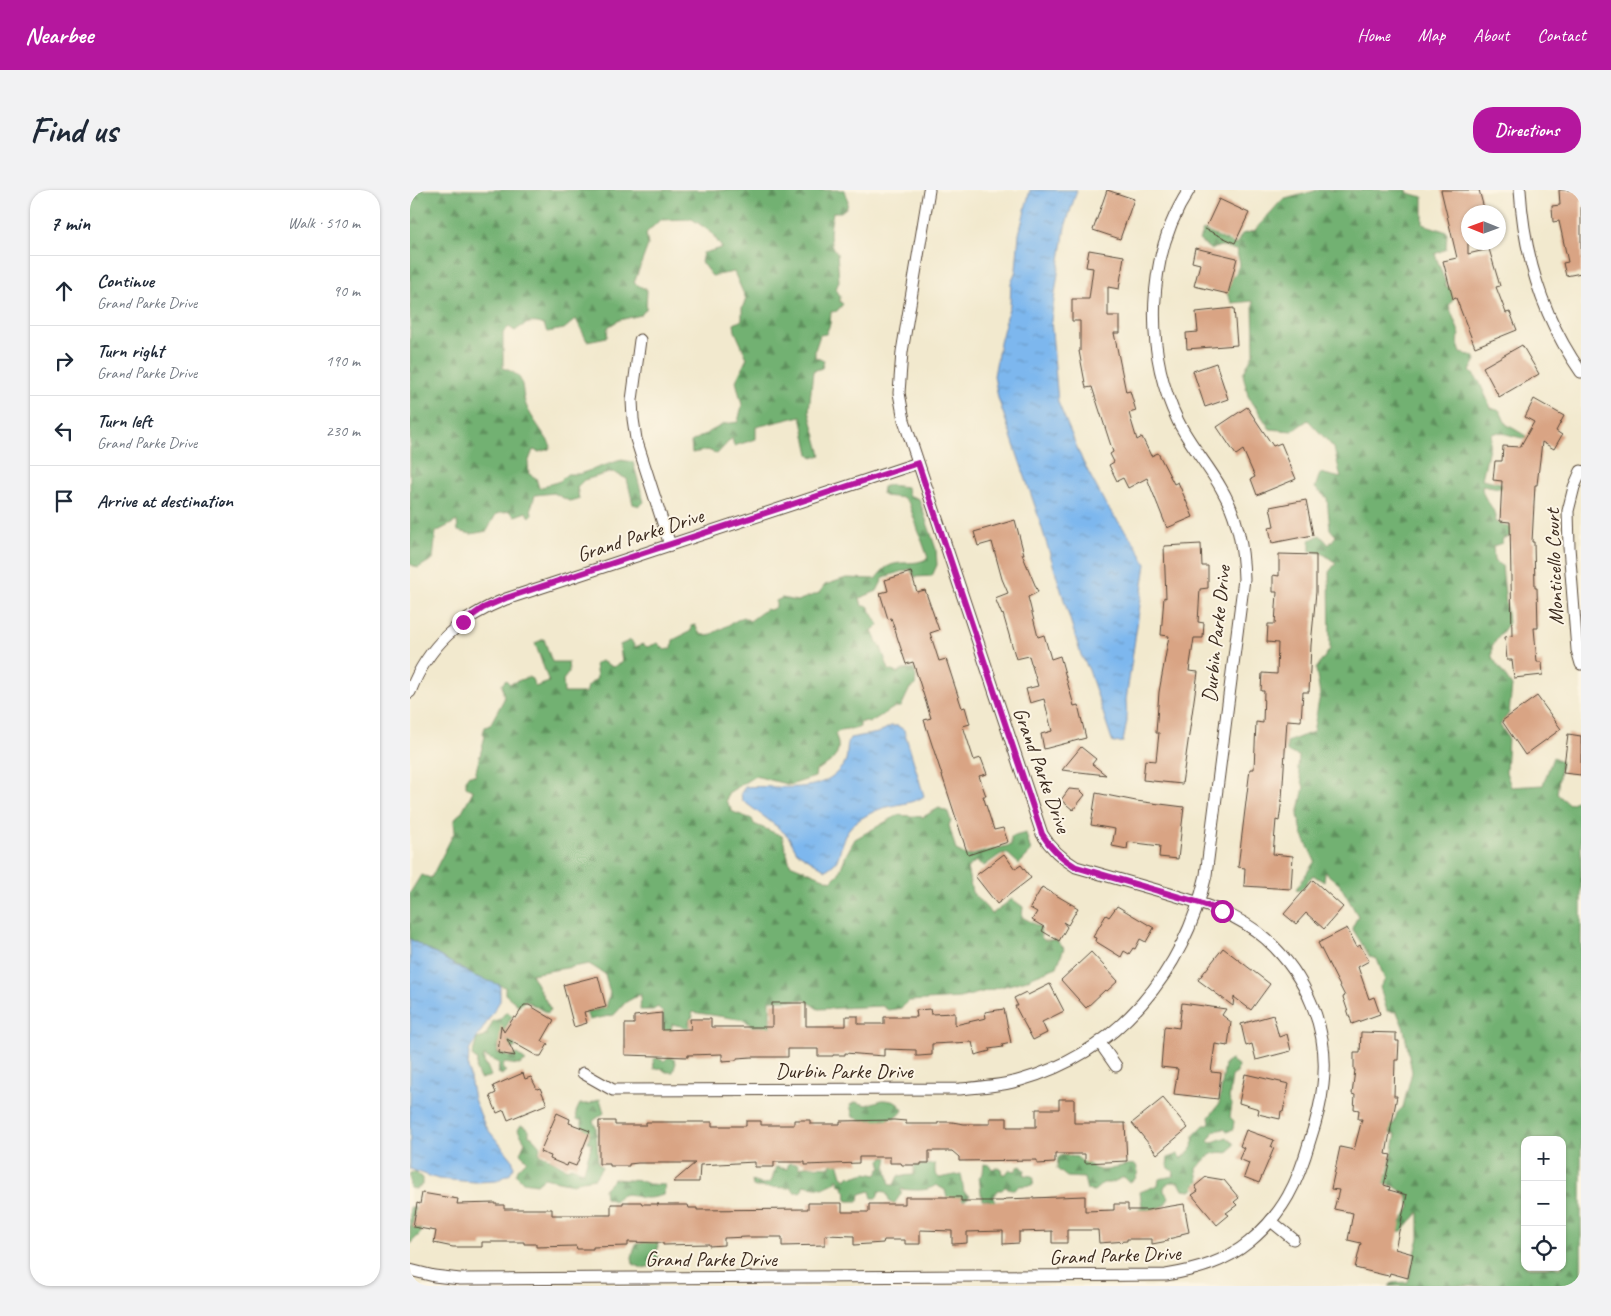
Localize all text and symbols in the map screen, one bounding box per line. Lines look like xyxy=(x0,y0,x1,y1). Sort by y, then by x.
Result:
text: Nearbee xyxy=(25,20,93,50)
text: Home xyxy=(1357,24,1390,46)
text: Map xyxy=(1418,24,1445,46)
text: About xyxy=(1473,24,1509,46)
text: Contact xyxy=(1537,24,1586,46)
button: Directions xyxy=(1473,107,1581,153)
text: Find us xyxy=(30,108,117,153)
north arrow xyxy=(1461,205,1506,250)
text: 7 min xyxy=(50,210,90,236)
text: Walk · 510 m xyxy=(288,213,360,233)
text: Continue xyxy=(97,269,154,293)
icon: ahead xyxy=(50,277,78,305)
text: 90 m xyxy=(333,281,360,301)
text: Grand Parke Drive xyxy=(97,293,197,313)
text: Turn right xyxy=(97,339,164,363)
icon: right xyxy=(50,347,78,375)
text: 190 m xyxy=(326,351,360,371)
text: Grand Parke Drive xyxy=(97,363,197,383)
text: Turn left xyxy=(97,409,152,433)
icon: left xyxy=(50,417,78,445)
text: 230 m xyxy=(326,421,360,441)
text: Grand Parke Drive xyxy=(97,433,197,453)
icon: arrive xyxy=(50,487,78,515)
text: Arrive at destination xyxy=(97,489,233,513)
street label: Grand Parke Drive xyxy=(573,502,708,568)
street label: Monticello Court xyxy=(1539,506,1569,626)
street label: Durbin Parke Drive xyxy=(1196,563,1236,704)
route end xyxy=(452,611,475,634)
street label: Grand Parke Drive xyxy=(1007,704,1077,837)
route start xyxy=(1211,900,1234,923)
street label: Durbin Parke Drive xyxy=(775,1058,914,1084)
map controls xyxy=(1521,1136,1566,1271)
button: + xyxy=(1521,1136,1566,1181)
button: − xyxy=(1521,1181,1566,1226)
button: locate xyxy=(1521,1226,1566,1271)
street label: Grand Parke Drive xyxy=(1049,1240,1182,1270)
street label: Grand Parke Drive xyxy=(645,1246,778,1272)

